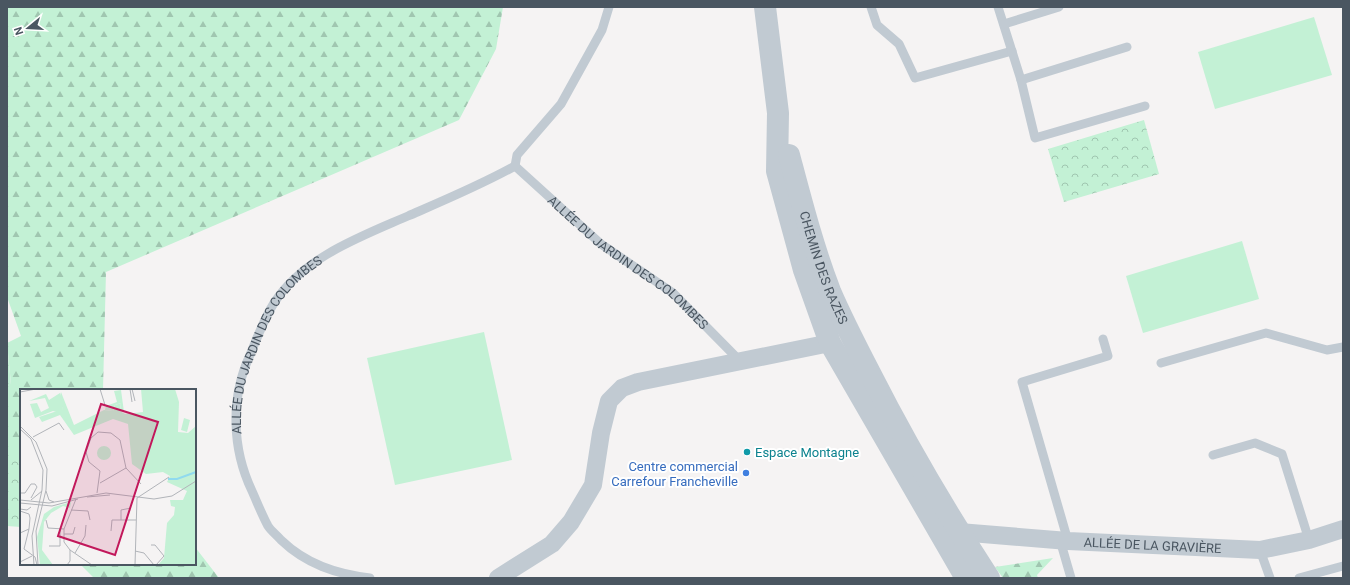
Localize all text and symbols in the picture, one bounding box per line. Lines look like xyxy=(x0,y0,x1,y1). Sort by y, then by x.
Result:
north arrow xyxy=(8,8,48,48)
text: N xyxy=(12,25,26,37)
street label: ALLÉE DU JARDIN DES COLOMBES xyxy=(545,192,712,332)
street label: CHEMIN DES RAZES xyxy=(797,209,852,327)
street label: ALLÉE DU JARDIN DES COLOMBES xyxy=(228,252,325,435)
inset map xyxy=(20,389,196,565)
place label: Espace Montagne xyxy=(755,445,859,460)
marker: Espace Montagne xyxy=(742,447,752,457)
place label: Centre commercial Carrefour Francheville xyxy=(611,459,738,489)
marker: Centre commercial Carrefour Francheville xyxy=(741,468,751,478)
street label: ALLÉE DE LA GRAVIÈRE xyxy=(1083,534,1222,556)

